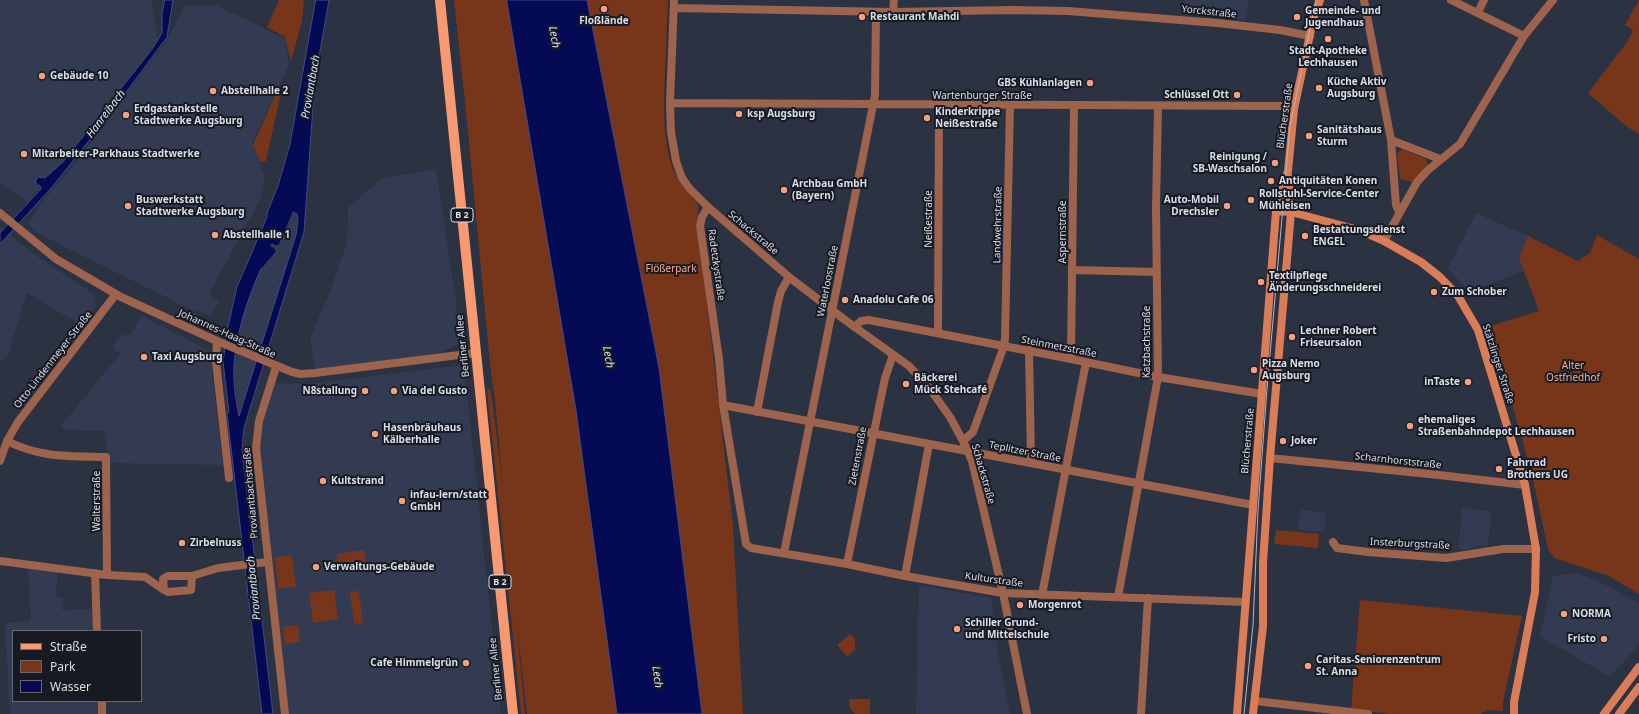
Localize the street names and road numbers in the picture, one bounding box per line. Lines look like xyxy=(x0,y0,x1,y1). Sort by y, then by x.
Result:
street label: Yorckstraße xyxy=(1181,3,1237,21)
street label: Blücherstraße xyxy=(1274,83,1296,149)
street label: Wartenburger Straße xyxy=(932,90,1032,102)
street label: Landwehrstraße xyxy=(991,186,1005,264)
street label: Neißestraße xyxy=(923,190,935,248)
street label: Aspernstraße xyxy=(1057,200,1069,264)
road number: B 2 xyxy=(451,208,473,222)
street label: Schackstraße xyxy=(725,208,781,258)
street label: Radetzkystraße xyxy=(705,228,727,302)
street label: Waterloostraße xyxy=(815,244,841,318)
street label: Katzbachstraße xyxy=(1141,306,1153,378)
street label: Johannes-Haag-Straße xyxy=(177,307,277,361)
street label: Otto-Lindenmeyer-Straße xyxy=(11,309,95,411)
street label: Berliner Allee xyxy=(454,314,472,378)
street label: Stätzlinger Straße xyxy=(1479,322,1517,406)
street label: Steinmetzstraße xyxy=(1020,334,1098,360)
street label: Blücherstraße xyxy=(1239,408,1257,474)
street label: Zietenstraße xyxy=(846,426,870,486)
street label: Teplitzer Straße xyxy=(988,439,1062,465)
street label: Schackstraße xyxy=(969,442,997,506)
street label: Proviantbachstraße xyxy=(241,447,261,539)
street label: Scharnhorststraße xyxy=(1354,450,1442,472)
street label: Walterstraße xyxy=(91,471,103,531)
street label: Insterburgstraße xyxy=(1370,536,1450,552)
street label: Kulturstraße xyxy=(964,570,1024,590)
road number: B 2 xyxy=(489,575,511,589)
street label: Berliner Allee xyxy=(487,637,505,701)

